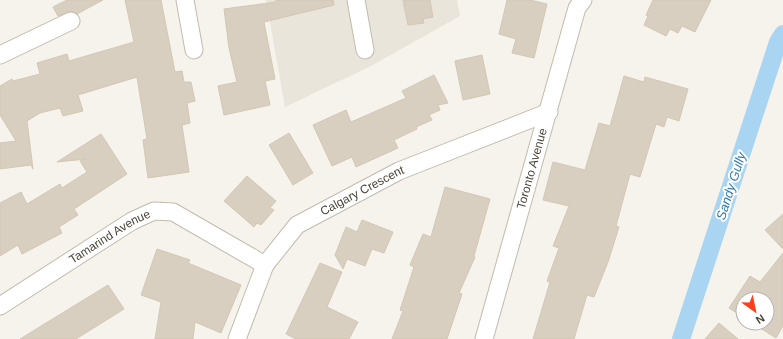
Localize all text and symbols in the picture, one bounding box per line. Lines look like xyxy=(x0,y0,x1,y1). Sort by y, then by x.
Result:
street label: Toronto Avenue xyxy=(514,126,550,211)
water label: Sandy Gully xyxy=(713,149,749,222)
street label: Calgary Crescent xyxy=(318,163,407,218)
street label: Tamarind Avenue xyxy=(67,207,153,267)
north arrow xyxy=(735,291,775,331)
text: N xyxy=(754,312,767,327)

